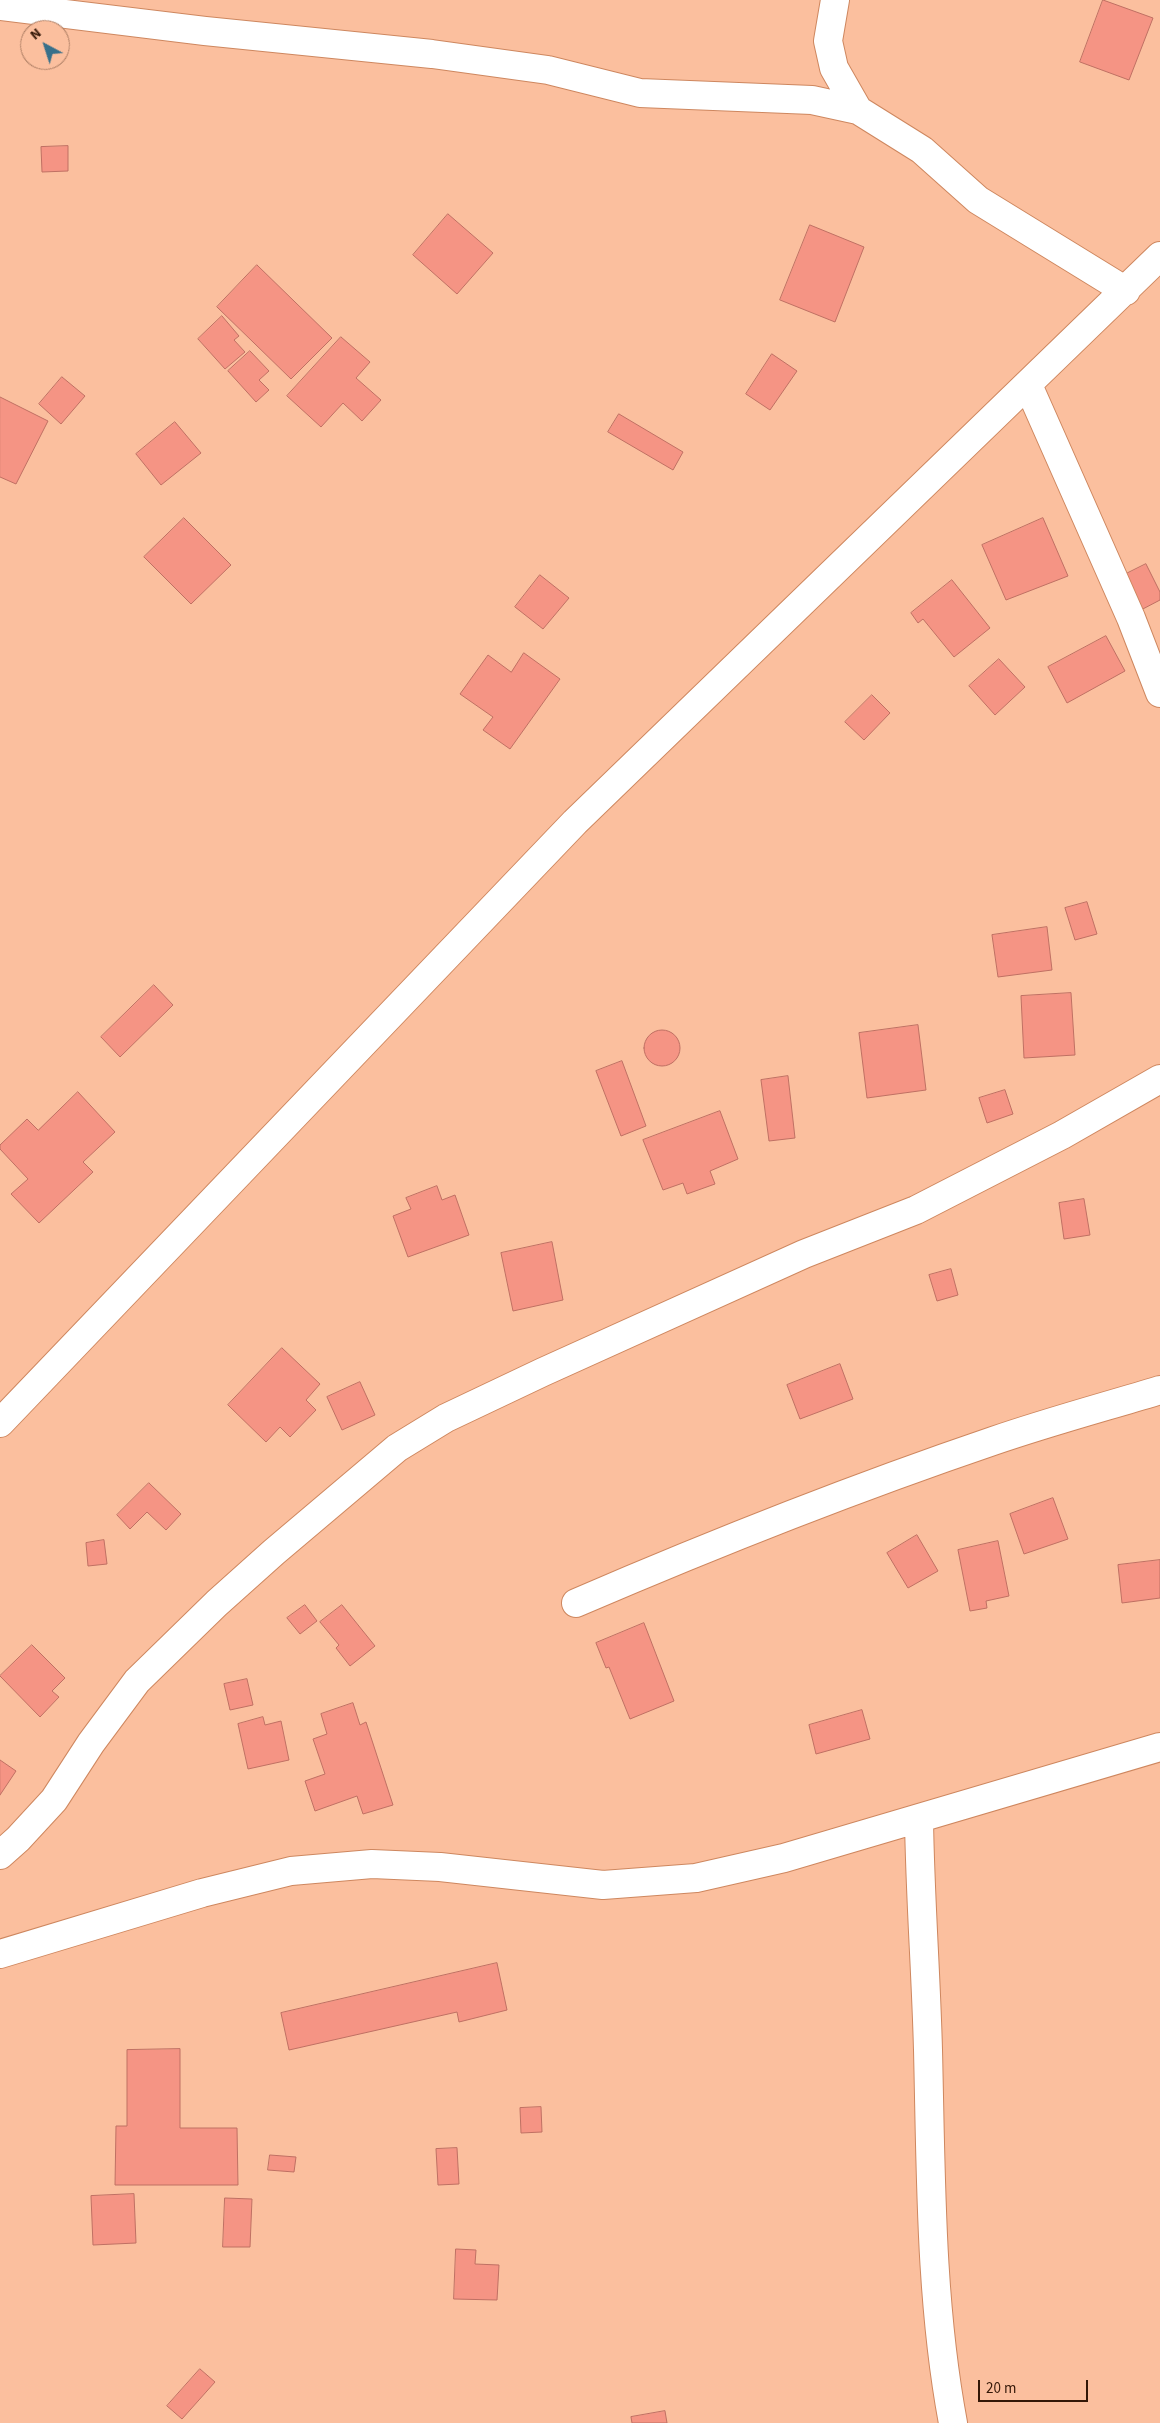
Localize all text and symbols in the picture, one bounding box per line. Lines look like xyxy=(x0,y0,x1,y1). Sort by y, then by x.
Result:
north arrow xyxy=(20,20,70,70)
text: N xyxy=(26,24,46,45)
scale bar xyxy=(980,2370,1090,2402)
text: 20 m xyxy=(986,2378,1016,2399)

